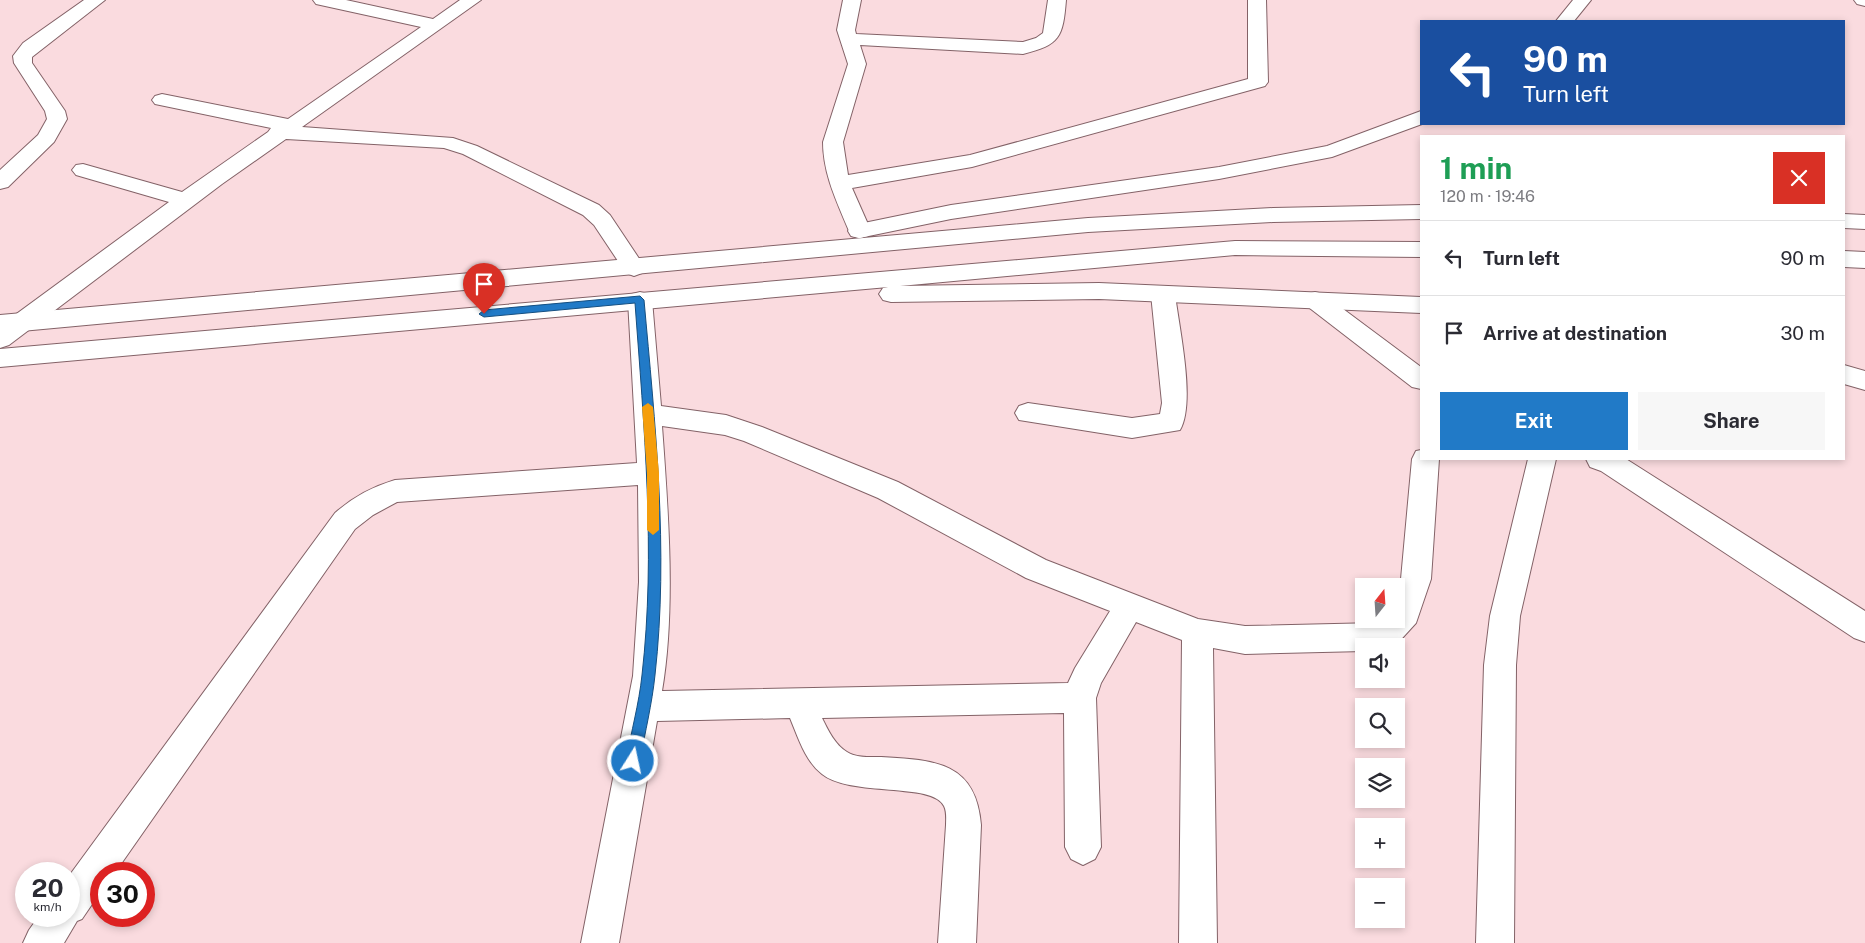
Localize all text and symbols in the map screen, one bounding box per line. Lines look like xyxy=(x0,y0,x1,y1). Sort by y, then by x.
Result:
text: 90 m xyxy=(1523,39,1608,80)
icon: left xyxy=(1440,40,1505,105)
text: Turn left xyxy=(1523,81,1609,107)
text: 1 min xyxy=(1440,150,1512,186)
button: close xyxy=(1773,152,1825,204)
text: 120 m · 19:46 xyxy=(1440,187,1535,206)
icon: left xyxy=(1440,244,1468,272)
text: Turn left xyxy=(1483,247,1560,269)
text: 90 m xyxy=(1781,247,1825,269)
pin xyxy=(463,263,505,314)
icon: arrive xyxy=(470,270,498,298)
icon: arrive xyxy=(1440,319,1468,347)
text: Arrive at destination xyxy=(1483,322,1667,344)
text: 30 m xyxy=(1780,322,1825,344)
button: Exit xyxy=(1440,392,1628,450)
button: Share xyxy=(1638,392,1825,450)
north arrow xyxy=(1355,578,1405,628)
map controls xyxy=(1355,578,1405,928)
button: sound xyxy=(1355,638,1405,688)
button: search xyxy=(1355,698,1405,748)
position arrow xyxy=(606,734,658,786)
button: layers xyxy=(1355,758,1405,808)
button: + xyxy=(1355,818,1405,868)
speed limit sign: 30 xyxy=(90,862,155,927)
text: 20 xyxy=(32,873,64,903)
button: − xyxy=(1355,878,1405,928)
text: km/h xyxy=(33,900,62,914)

